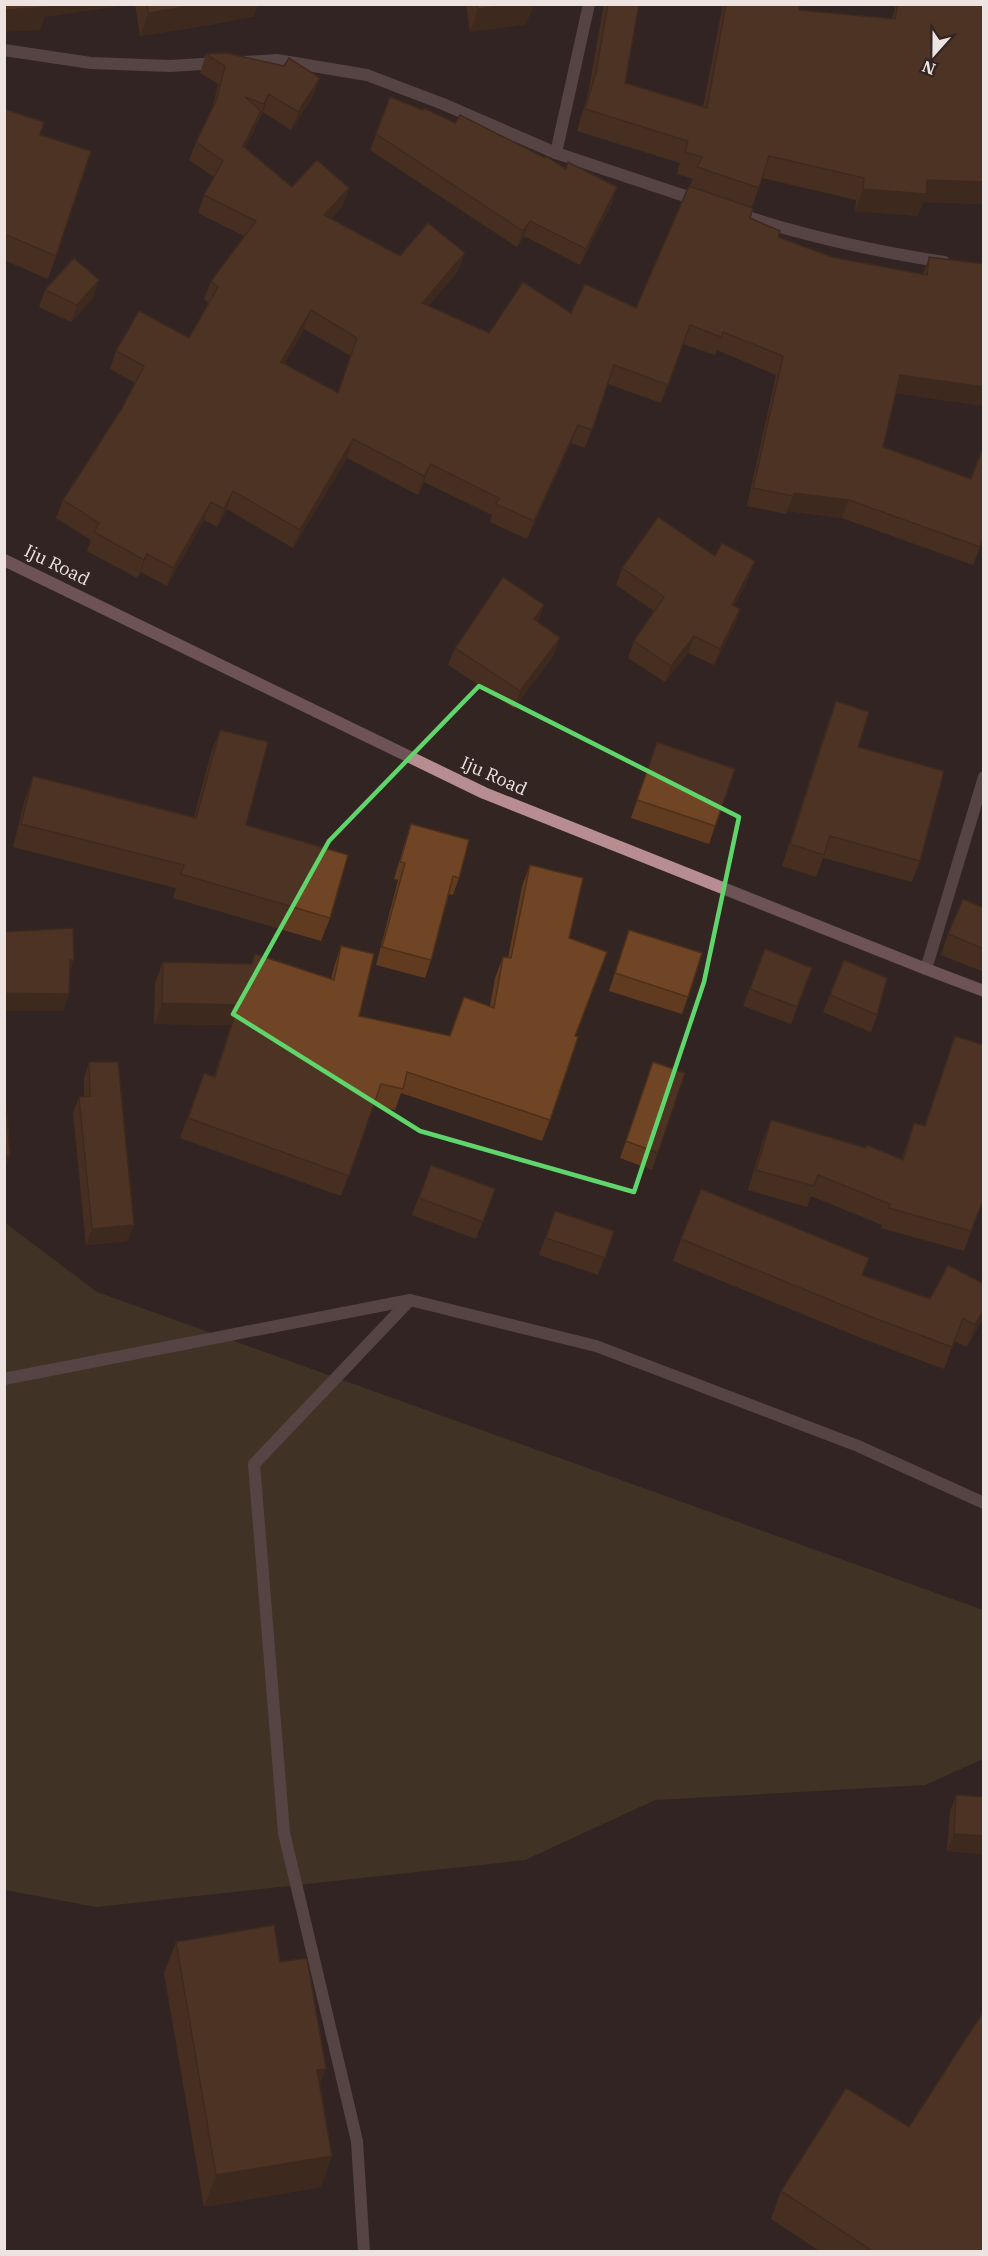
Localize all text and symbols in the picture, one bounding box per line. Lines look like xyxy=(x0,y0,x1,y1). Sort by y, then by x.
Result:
north arrow xyxy=(904,24,964,84)
text: N xyxy=(919,56,938,80)
street label: Iju Road xyxy=(21,539,94,590)
street label: Iju Road xyxy=(458,751,531,800)

